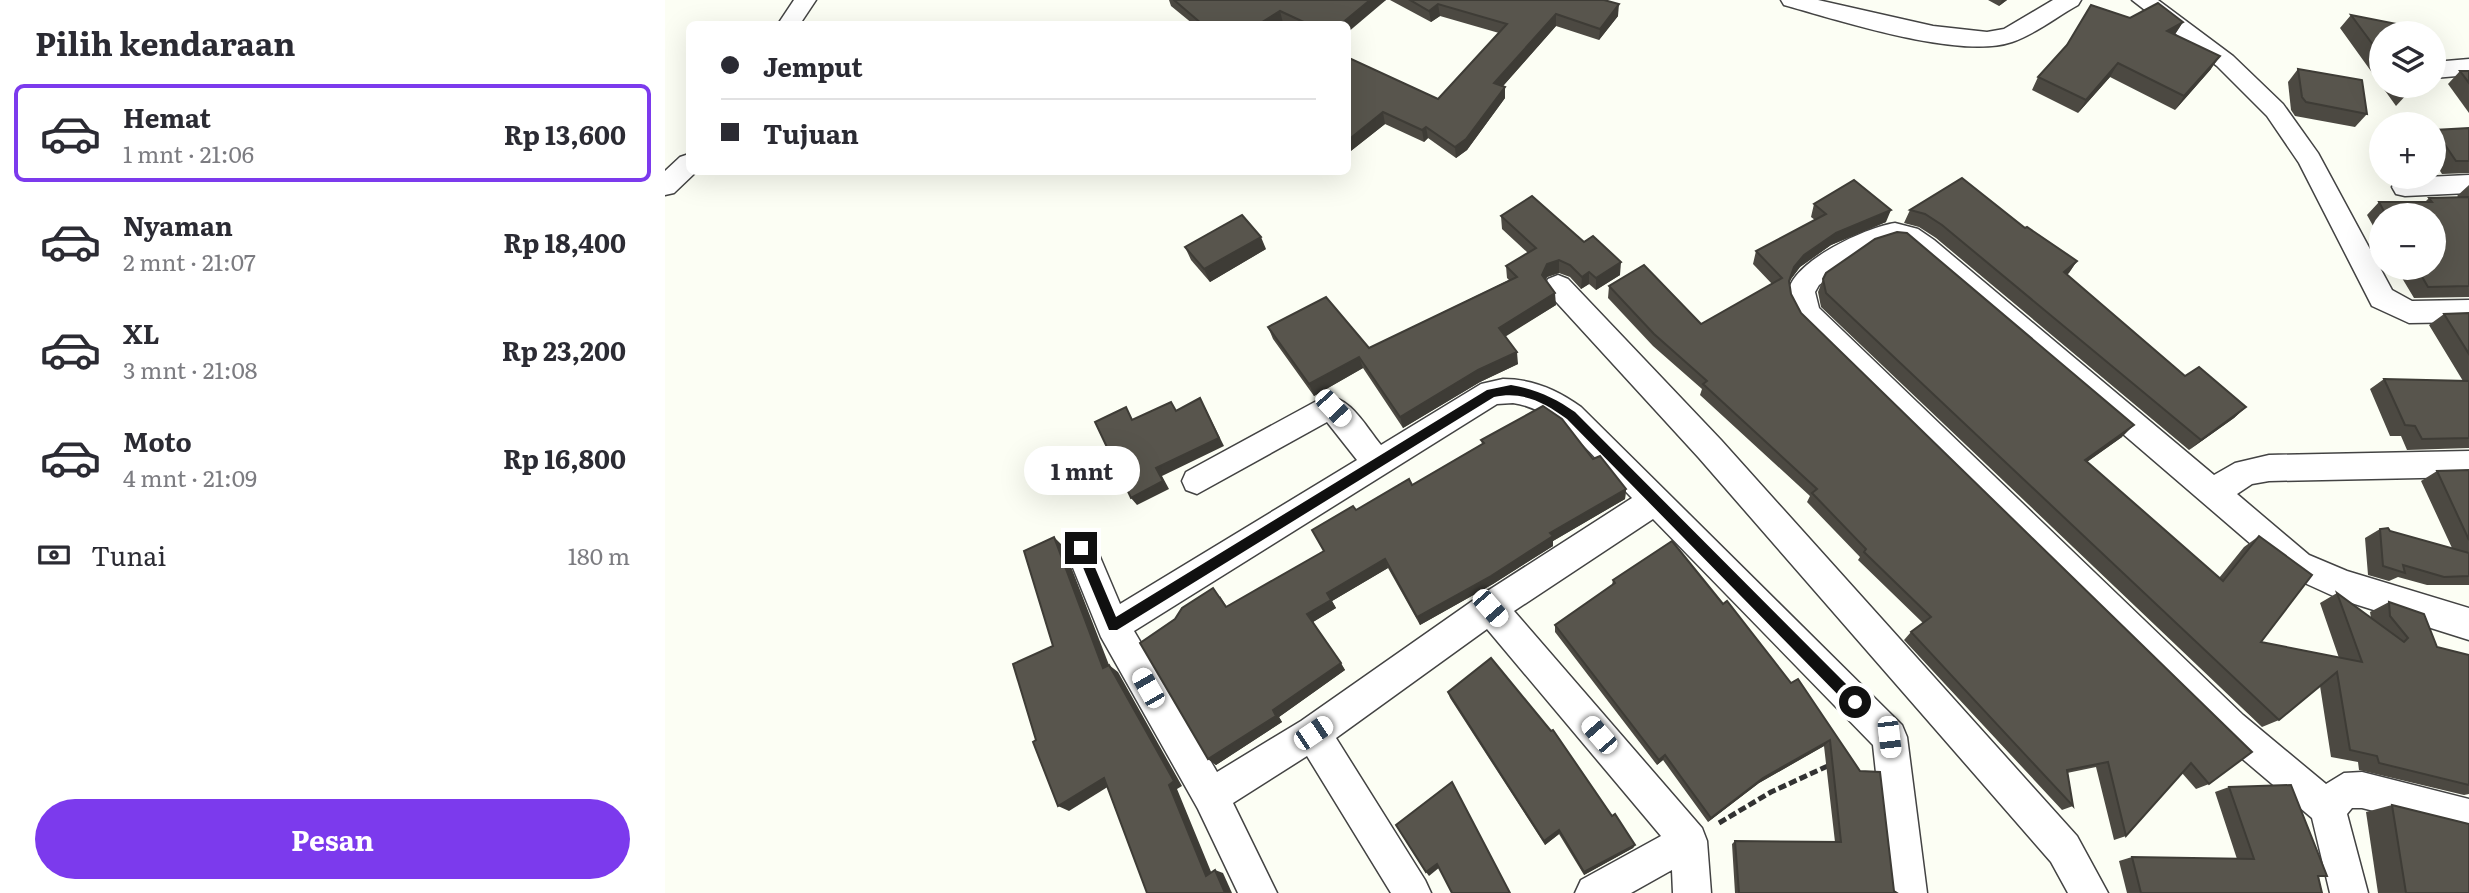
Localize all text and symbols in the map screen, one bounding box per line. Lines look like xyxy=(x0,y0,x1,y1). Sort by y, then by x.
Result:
text: Pilih kendaraan xyxy=(35,18,295,66)
map controls xyxy=(2369,21,2446,280)
button: layers xyxy=(2369,21,2446,98)
text: Jemput xyxy=(763,46,863,85)
text: Hemat xyxy=(123,97,211,136)
icon: car xyxy=(39,102,102,165)
button: + xyxy=(2369,112,2446,189)
text: Tujuan xyxy=(763,113,859,152)
text: Rp 13,600 xyxy=(504,114,626,153)
text: 1 mnt · 21:06 xyxy=(123,136,254,170)
button: − xyxy=(2369,203,2446,280)
text: Nyaman xyxy=(123,205,233,244)
icon: car xyxy=(39,210,102,273)
text: Rp 18,400 xyxy=(503,222,626,261)
text: 2 mnt · 21:07 xyxy=(123,244,256,278)
text: XL xyxy=(123,313,160,352)
icon: car xyxy=(39,318,102,381)
text: Rp 23,200 xyxy=(502,330,626,369)
text: 3 mnt · 21:08 xyxy=(123,352,257,386)
car xyxy=(1311,385,1356,431)
text: Moto xyxy=(123,421,192,460)
icon: car xyxy=(39,426,102,489)
text: Rp 16,800 xyxy=(503,438,626,477)
callout: 1 mnt xyxy=(1023,447,1139,496)
text: 1 mnt xyxy=(1051,453,1113,487)
text: 4 mnt · 21:09 xyxy=(123,460,257,494)
route end xyxy=(1065,532,1097,564)
text: Tunai xyxy=(91,535,166,574)
icon: cash xyxy=(35,536,73,574)
text: 180 m xyxy=(568,538,630,572)
car xyxy=(1469,585,1512,631)
car xyxy=(1129,665,1168,711)
route start xyxy=(1839,686,1871,718)
car xyxy=(1578,712,1621,758)
car xyxy=(1290,713,1337,753)
car xyxy=(1877,715,1902,759)
button: Pesan xyxy=(35,799,630,879)

